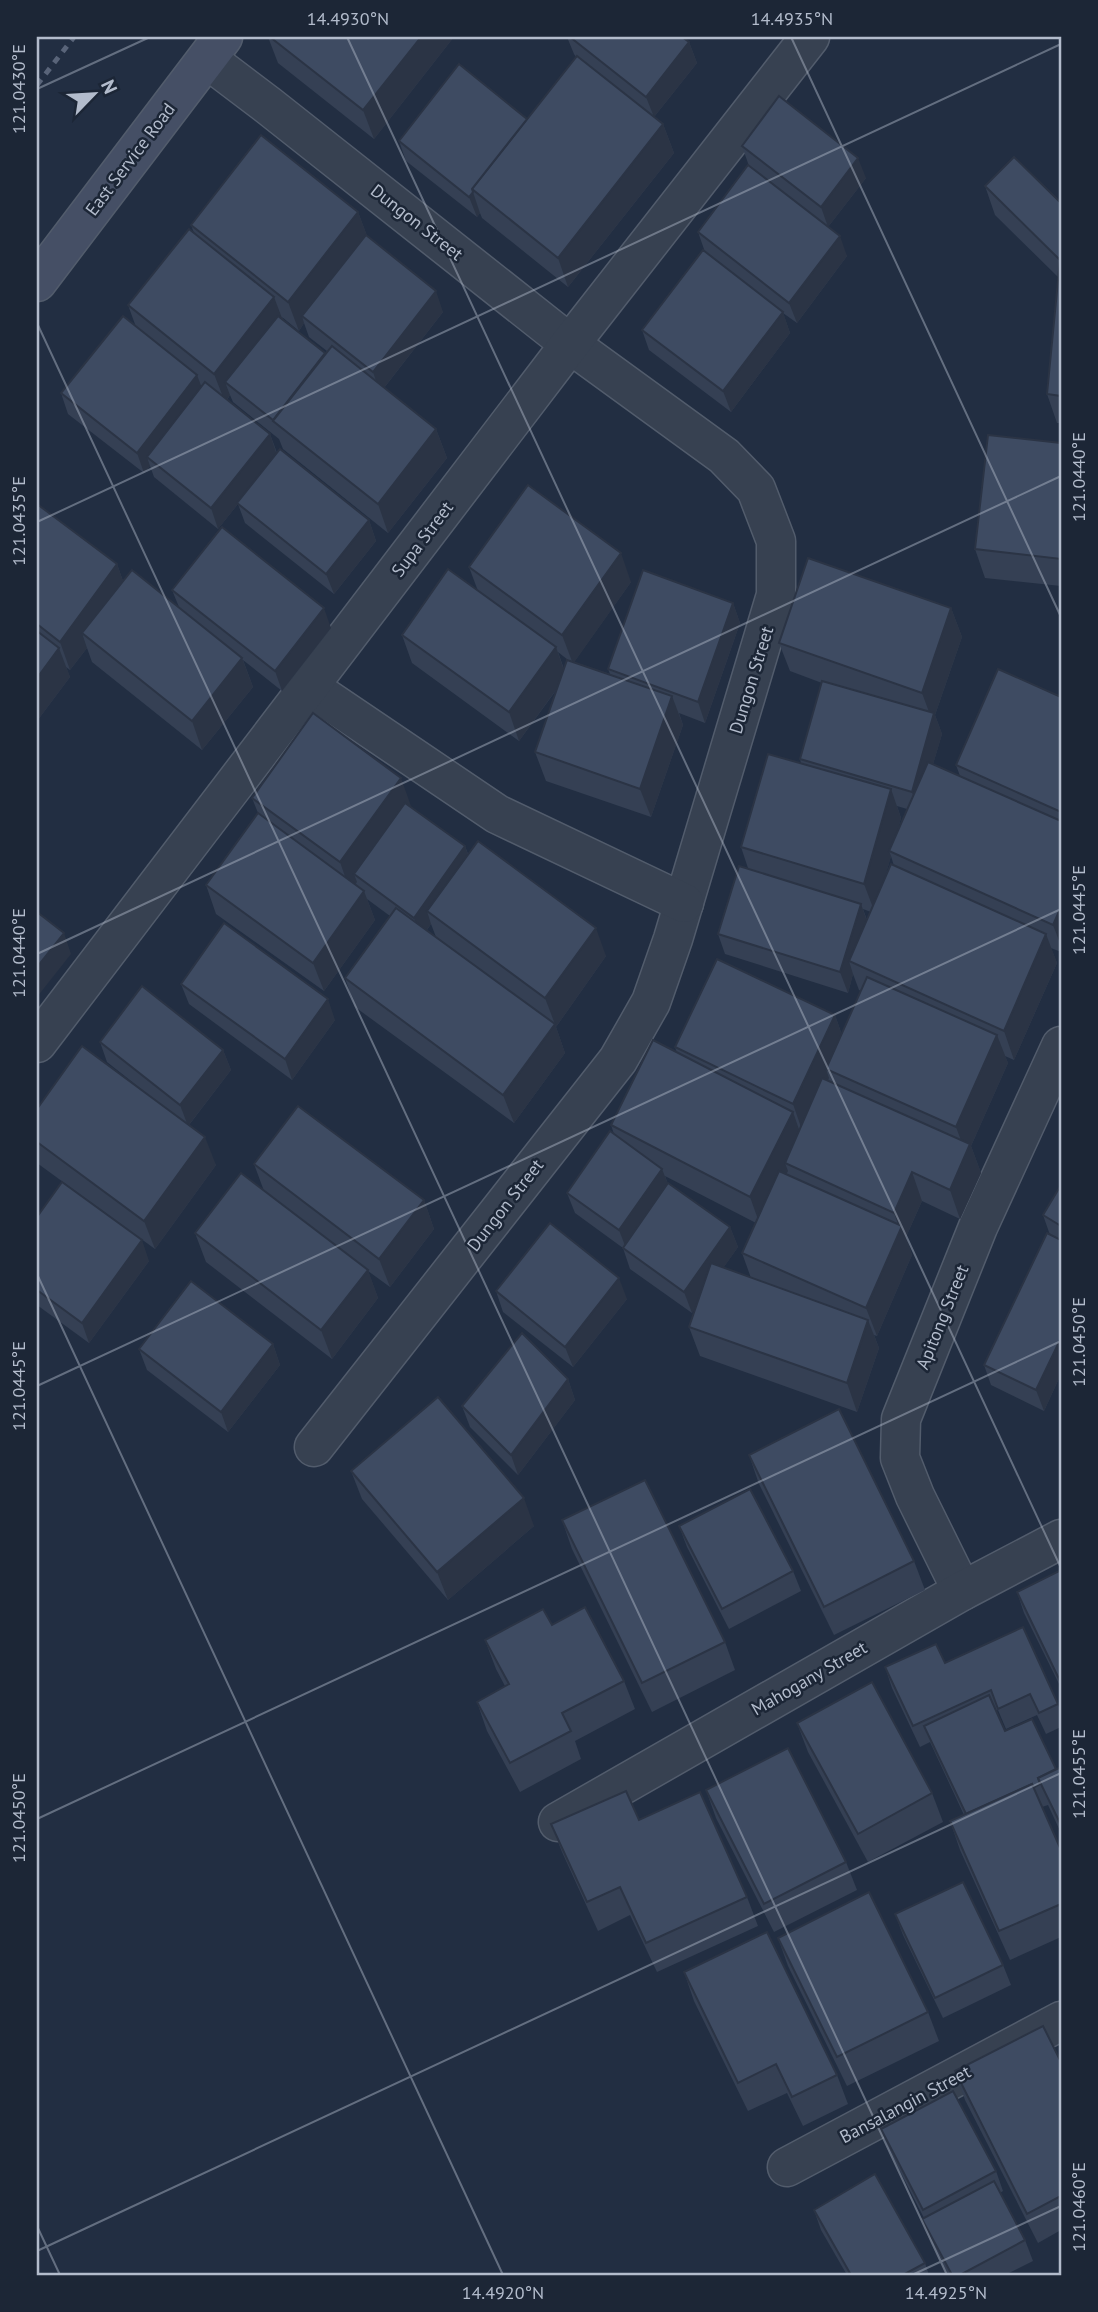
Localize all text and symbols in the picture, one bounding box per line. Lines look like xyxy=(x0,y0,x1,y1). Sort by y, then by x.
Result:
text: 14.4930°N xyxy=(307,7,389,30)
text: 14.4935°N xyxy=(751,7,833,30)
text: 121.0430°E xyxy=(7,44,30,134)
north arrow xyxy=(60,60,130,130)
text: N xyxy=(96,76,123,98)
street label: East Service Road xyxy=(80,98,180,220)
street label: Dungon Street xyxy=(366,179,468,265)
text: 121.0440°E xyxy=(1067,432,1090,522)
text: 121.0435°E xyxy=(7,476,30,566)
street label: Supa Street xyxy=(386,497,458,581)
street label: Dungon Street xyxy=(724,623,778,737)
text: 121.0445°E xyxy=(1067,865,1090,955)
text: 121.0440°E xyxy=(7,908,30,998)
street label: Dungon Street xyxy=(462,1154,548,1256)
street label: Apitong Street xyxy=(911,1261,973,1373)
text: 121.0450°E xyxy=(1067,1297,1090,1387)
text: 121.0445°E xyxy=(7,1341,30,1431)
street label: Mahogany Street xyxy=(747,1636,871,1720)
text: 121.0455°E xyxy=(1067,1729,1090,1819)
text: 121.0450°E xyxy=(7,1773,30,1863)
street label: Bansalangin Street xyxy=(836,2060,974,2148)
text: 121.0460°E xyxy=(1067,2162,1090,2252)
text: 14.4920°N xyxy=(462,2281,544,2304)
text: 14.4925°N xyxy=(905,2281,987,2304)

